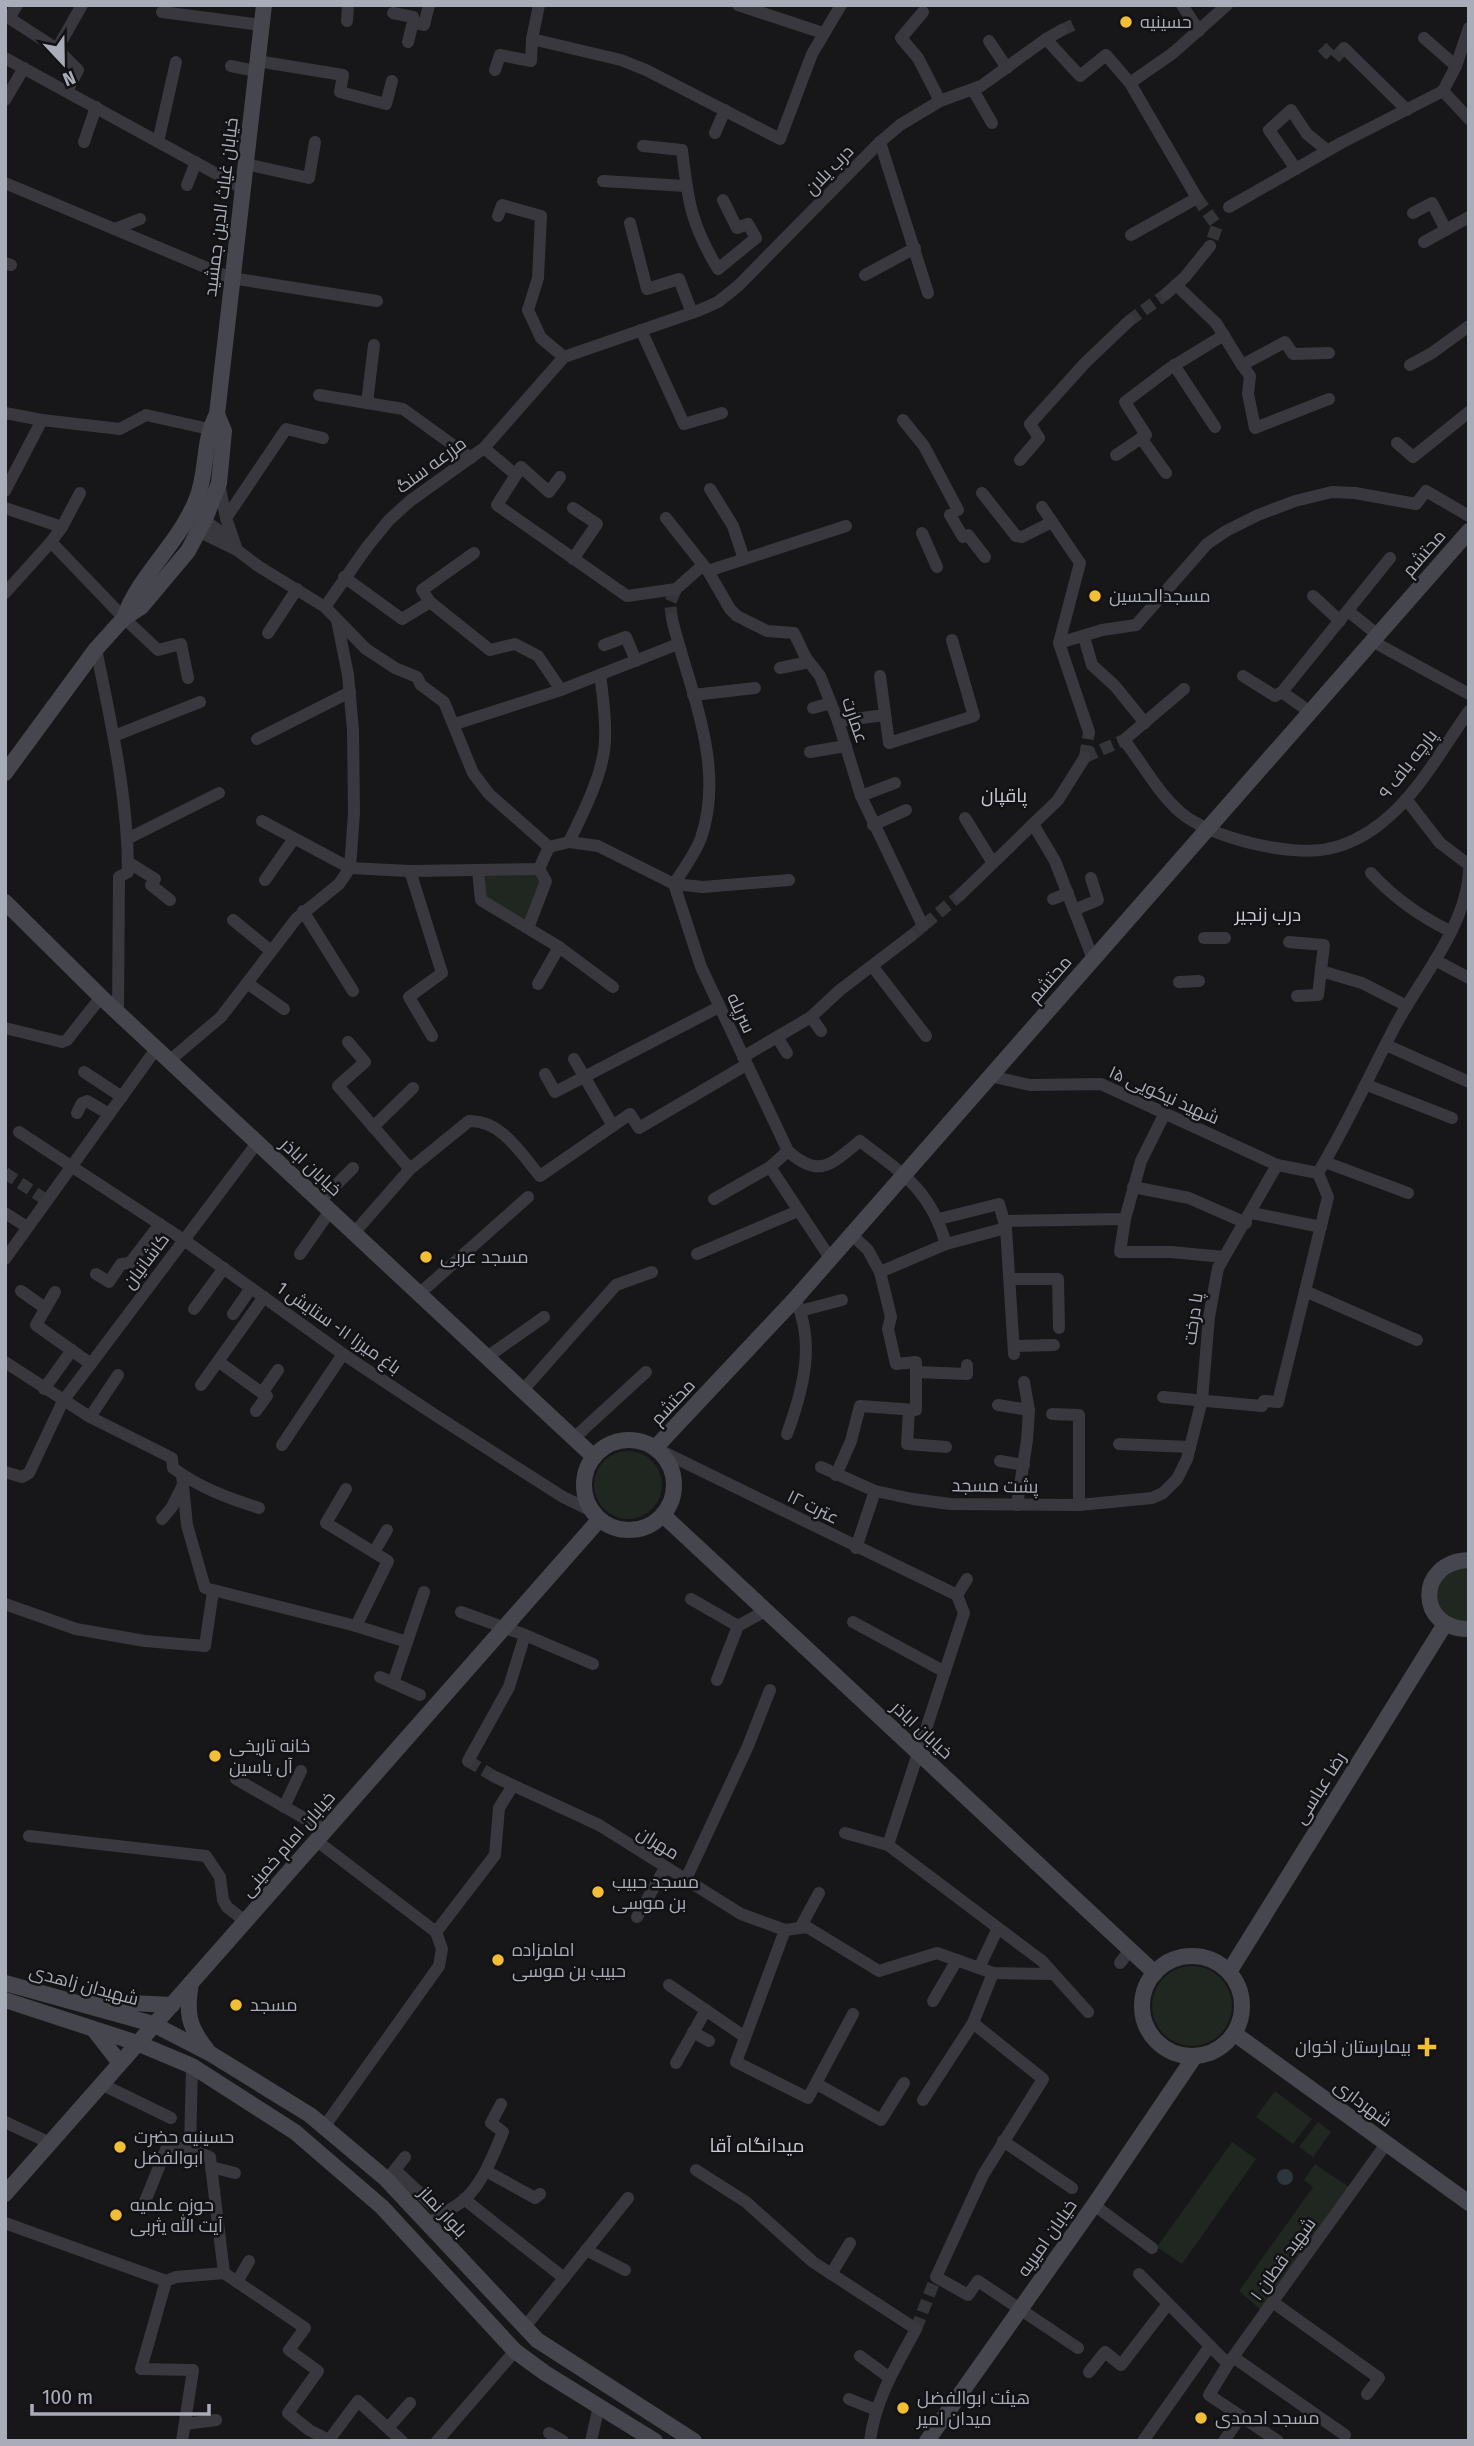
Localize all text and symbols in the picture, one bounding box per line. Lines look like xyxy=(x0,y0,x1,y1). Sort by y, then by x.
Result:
place label: حسینیه xyxy=(1140,11,1192,33)
marker: حسینیه xyxy=(1118,14,1134,30)
north arrow xyxy=(28,28,98,98)
text: N xyxy=(60,66,79,91)
street label: خیابان غیاث الدین جمشید xyxy=(199,116,243,298)
street label: درب یلان xyxy=(800,141,858,199)
street label: مزرعه سنگ xyxy=(391,432,471,498)
street label: محتشم xyxy=(1398,525,1451,582)
place label: مسجدالحسین xyxy=(1109,585,1211,607)
marker: مسجدالحسین xyxy=(1087,588,1103,604)
street label: عمارت xyxy=(837,694,873,746)
street label: پارچه باف ۹ xyxy=(1374,725,1443,804)
district label: پاقپان xyxy=(981,784,1027,808)
district label: درب زنجیر xyxy=(1234,903,1301,926)
street label: محتشم xyxy=(1024,951,1077,1008)
street label: سرپله xyxy=(721,989,760,1037)
street label: شهید نیکویی ۱۵ xyxy=(1105,1061,1223,1129)
street label: خیابان اباذر xyxy=(275,1133,346,1201)
street label: کاشانیان xyxy=(118,1229,174,1293)
place label: مسجد عربی xyxy=(440,1246,529,1268)
marker: مسجد عربی xyxy=(418,1249,434,1265)
street label: باغ میرزا ۱۱- ستایش 1 xyxy=(272,1277,405,1380)
street label: پا درخت xyxy=(1178,1291,1209,1347)
street label: محتشم xyxy=(646,1374,701,1430)
street label: پشت مسجد xyxy=(951,1474,1039,1499)
street label: عترت ۱۲ xyxy=(784,1485,842,1529)
street label: خیابان اباذر xyxy=(886,1696,957,1764)
place label: خانه تاریخی آل یاسین xyxy=(229,1735,310,1778)
marker: خانه تاریخی آل یاسین xyxy=(207,1748,223,1764)
street label: رضا عباسی xyxy=(1289,1748,1351,1828)
street label: خیابان امام خمینی xyxy=(236,1787,341,1902)
street label: مهران xyxy=(633,1822,683,1864)
place label: مسجد حبیب بن موسی xyxy=(612,1871,699,1914)
marker: مسجد حبیب بن موسی xyxy=(590,1884,606,1900)
place label: امامزاده حبیب بن موسی xyxy=(512,1939,626,1982)
marker: امامزاده حبیب بن موسی xyxy=(490,1952,506,1968)
street label: شهیدان زاهدی xyxy=(27,1960,141,2010)
place label: مسجد xyxy=(250,1994,298,2016)
marker: مسجد xyxy=(228,1997,244,2013)
place label: بیمارستان اخوان xyxy=(1295,2036,1411,2058)
marker: بیمارستان اخوان xyxy=(1417,2037,1437,2057)
street label: شهرداری xyxy=(1330,2075,1396,2131)
place label: حسینیه حضرت ابوالفضل xyxy=(134,2126,234,2169)
district label: میدانگاه آقا xyxy=(709,2134,805,2157)
marker: حسینیه حضرت ابوالفضل xyxy=(112,2139,128,2155)
street label: بلوار نماز xyxy=(413,2181,472,2242)
place label: حوزه علمیه آیت الله یثربی xyxy=(130,2194,223,2237)
street label: خیابان امیریه xyxy=(1012,2195,1082,2281)
marker: حوزه علمیه آیت الله یثربی xyxy=(108,2207,124,2223)
street label: شهید قطان ۱ xyxy=(1245,2213,1321,2305)
scale bar xyxy=(32,2372,208,2416)
text: 100 m xyxy=(42,2384,93,2410)
place label: هیئت ابوالفضل میدان امیر xyxy=(916,2387,1030,2430)
marker: هیئت ابوالفضل میدان امیر xyxy=(895,2400,911,2416)
place label: مسجد احمدی xyxy=(1215,2407,1320,2429)
marker: مسجد احمدی xyxy=(1193,2410,1209,2426)

